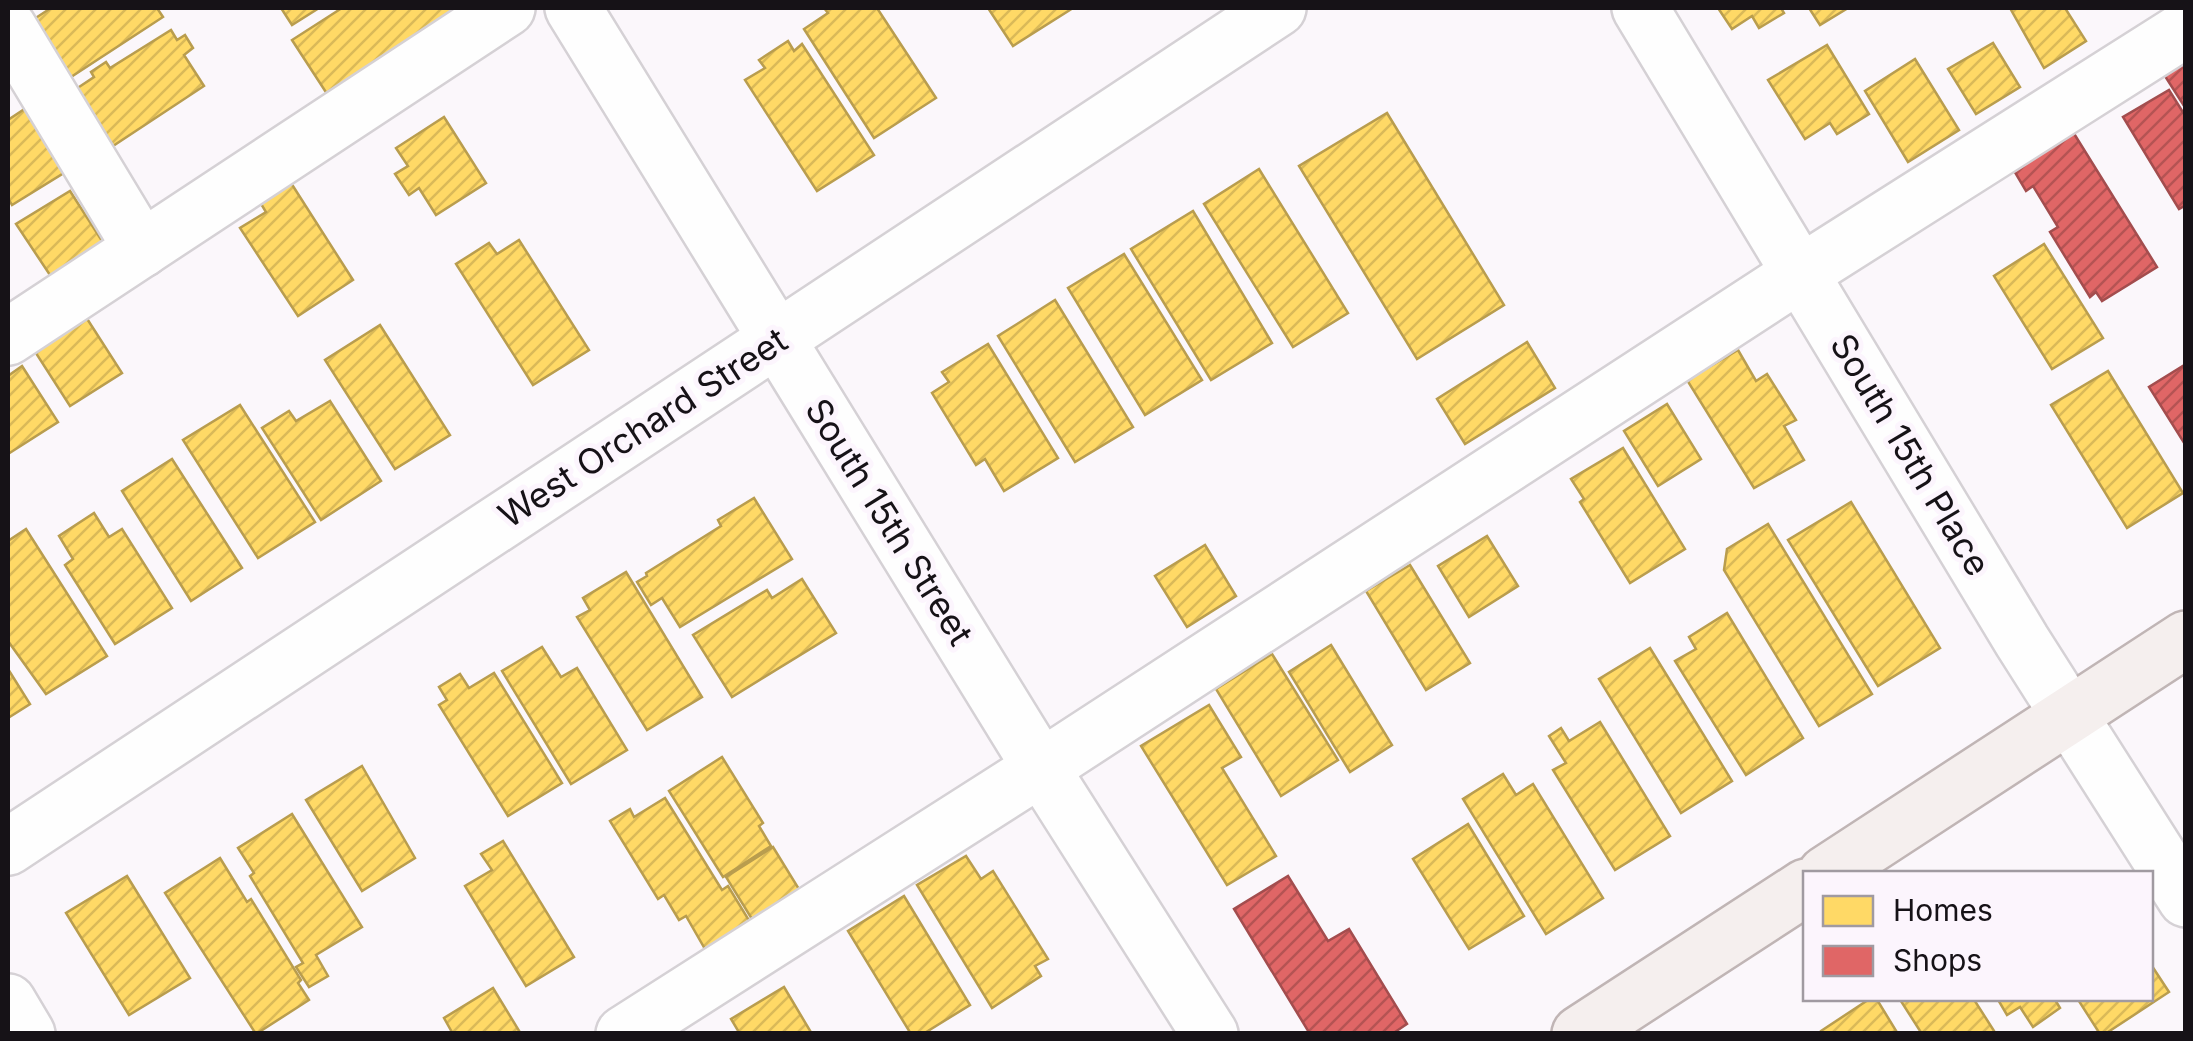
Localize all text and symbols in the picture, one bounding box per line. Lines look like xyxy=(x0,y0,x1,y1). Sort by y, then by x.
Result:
street label: West Orchard Street xyxy=(490,318,794,536)
street label: South 15th Place xyxy=(1822,326,2000,583)
street label: South 15th Street xyxy=(797,391,982,652)
legend xyxy=(1803,871,2153,1001)
text: Homes xyxy=(1893,892,1993,928)
text: Shops xyxy=(1893,942,1982,978)

